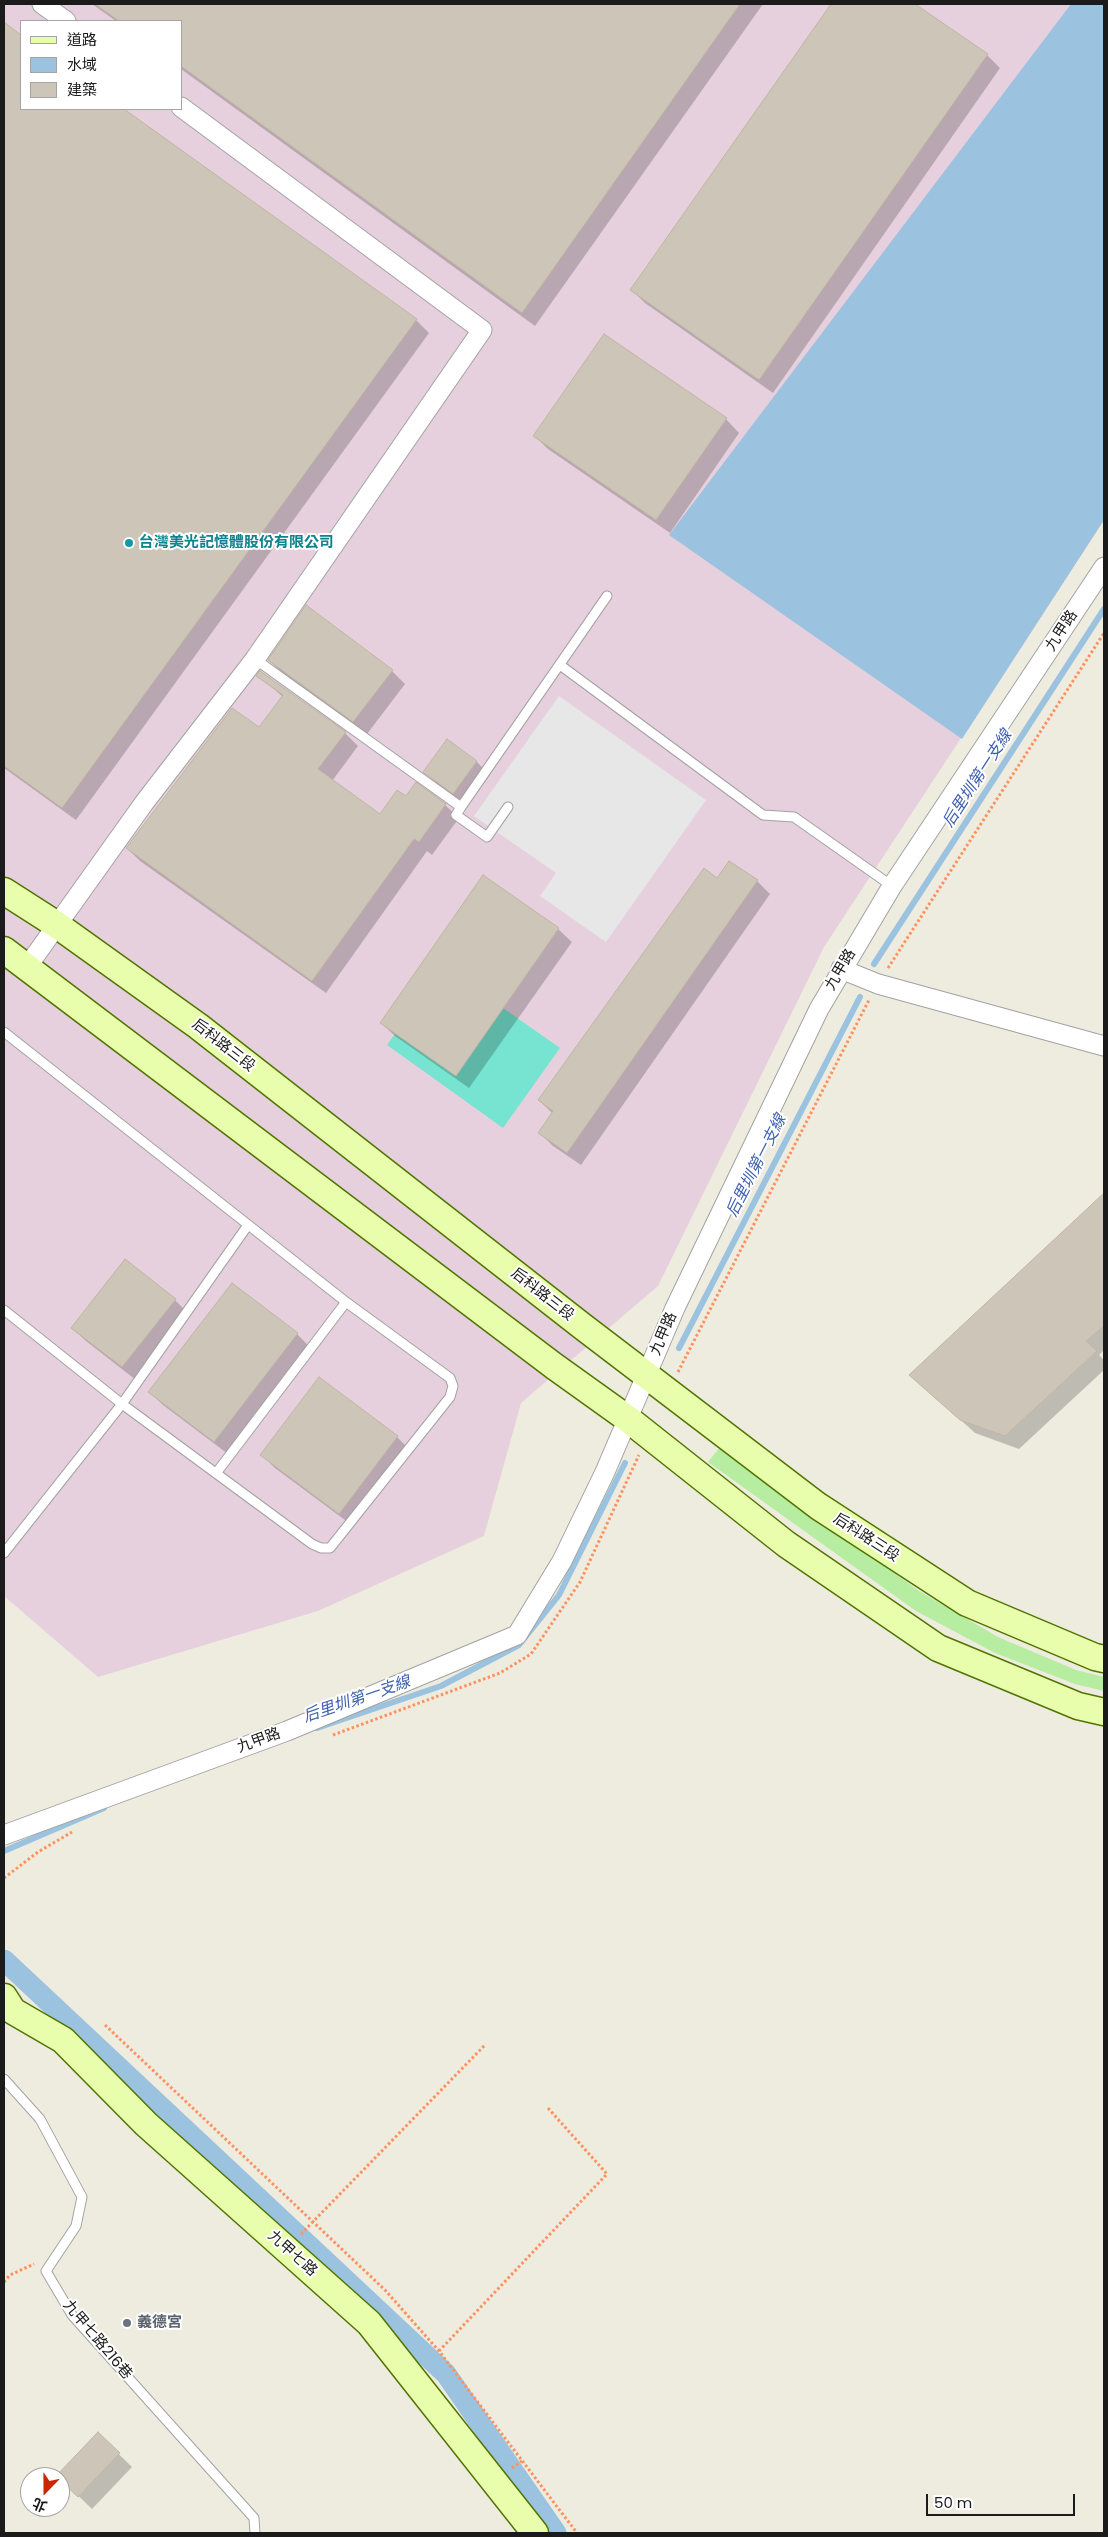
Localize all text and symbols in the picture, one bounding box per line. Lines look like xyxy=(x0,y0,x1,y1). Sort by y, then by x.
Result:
legend xyxy=(20,20,182,110)
text: 道路 xyxy=(67,29,97,50)
text: 水域 xyxy=(67,54,97,75)
text: 建築 xyxy=(67,79,97,100)
place label: 台灣美光記憶體股份有限公司 xyxy=(139,534,334,552)
marker: 台灣美光記憶體股份有限公司 xyxy=(123,537,135,549)
street label: 九甲路 xyxy=(1042,607,1082,655)
water label: 后里圳第一支線 xyxy=(939,727,1017,831)
street label: 九甲路 xyxy=(822,946,860,994)
street label: 后科路三段 xyxy=(188,1016,258,1076)
water label: 后里圳第一支線 xyxy=(723,1112,791,1220)
street label: 后科路三段 xyxy=(507,1265,577,1325)
street label: 九甲路 xyxy=(647,1310,681,1358)
street label: 后科路三段 xyxy=(830,1510,902,1566)
water label: 后里圳第一支線 xyxy=(301,1673,413,1727)
street label: 九甲路 xyxy=(235,1725,283,1757)
street label: 九甲七路 xyxy=(264,2227,320,2281)
street label: 九甲七路216巷 xyxy=(59,2297,135,2383)
place label: 義德宮 xyxy=(137,2314,182,2332)
marker: 義德宮 xyxy=(121,2317,133,2329)
north arrow xyxy=(20,2467,70,2517)
scale bar xyxy=(928,2484,1077,2516)
text: 50 m xyxy=(934,2492,972,2513)
text: 北 xyxy=(30,2493,50,2517)

